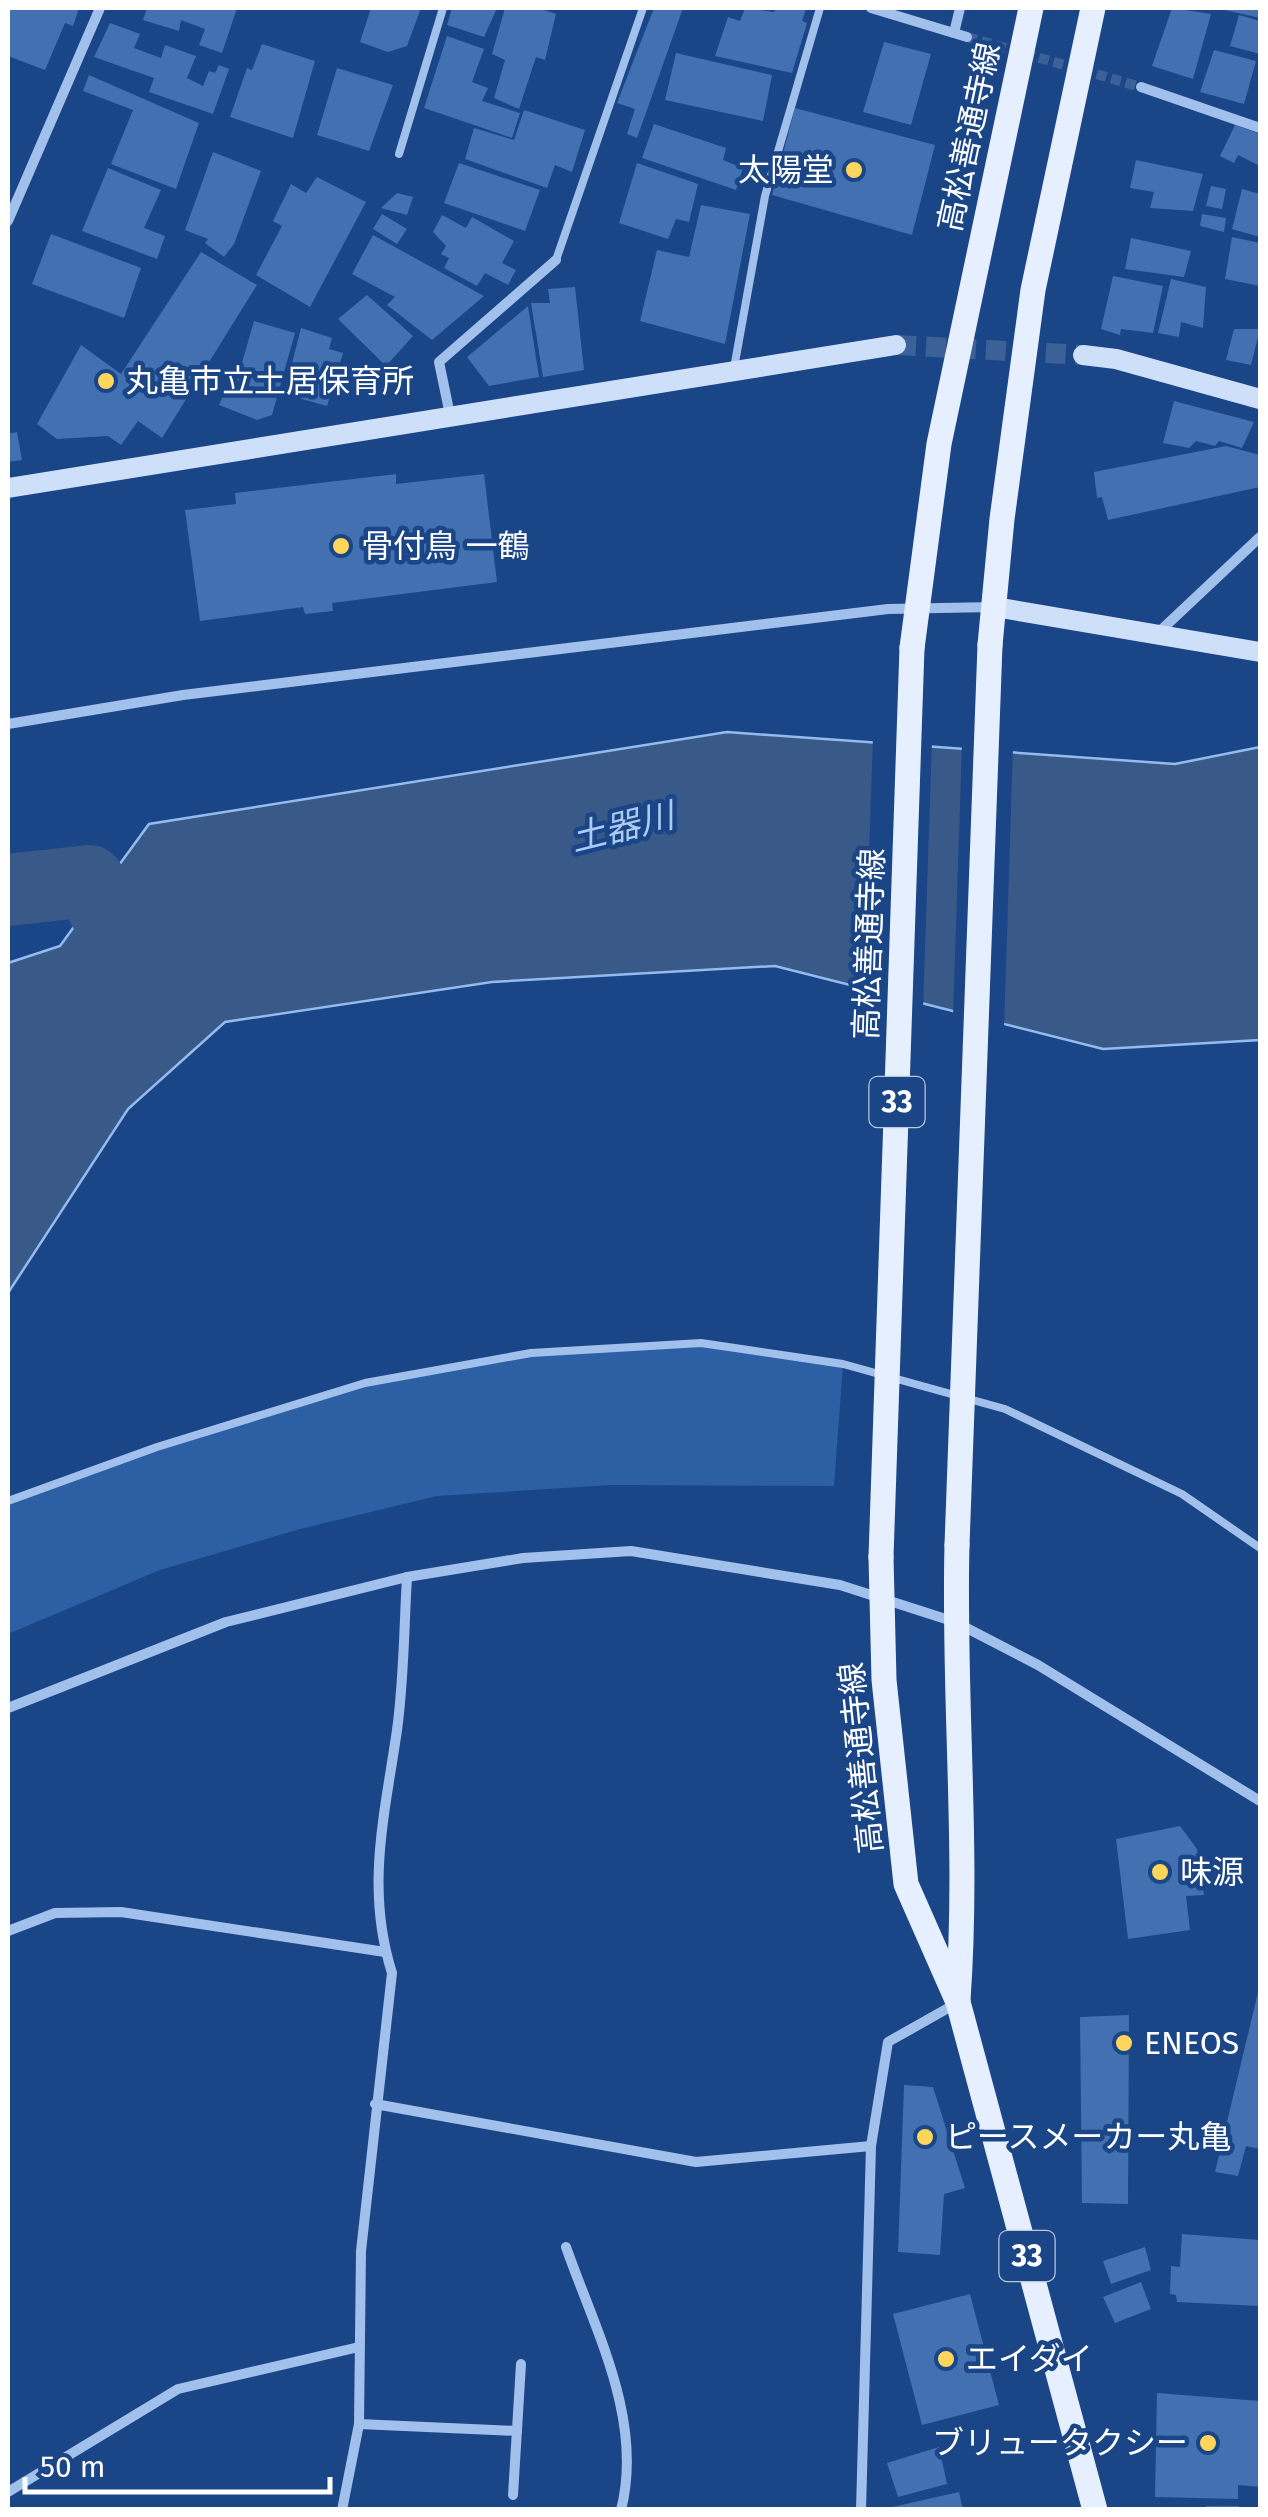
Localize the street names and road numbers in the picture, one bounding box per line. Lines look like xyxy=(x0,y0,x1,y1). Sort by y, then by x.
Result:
street label: 高松善通寺線 xyxy=(930,39,1008,235)
street label: 高松善通寺線 xyxy=(847,847,891,1041)
road number: 33 xyxy=(870,1077,924,1127)
street label: 高松善通寺線 xyxy=(832,1661,890,1855)
road number: 33 xyxy=(1000,2231,1054,2281)

